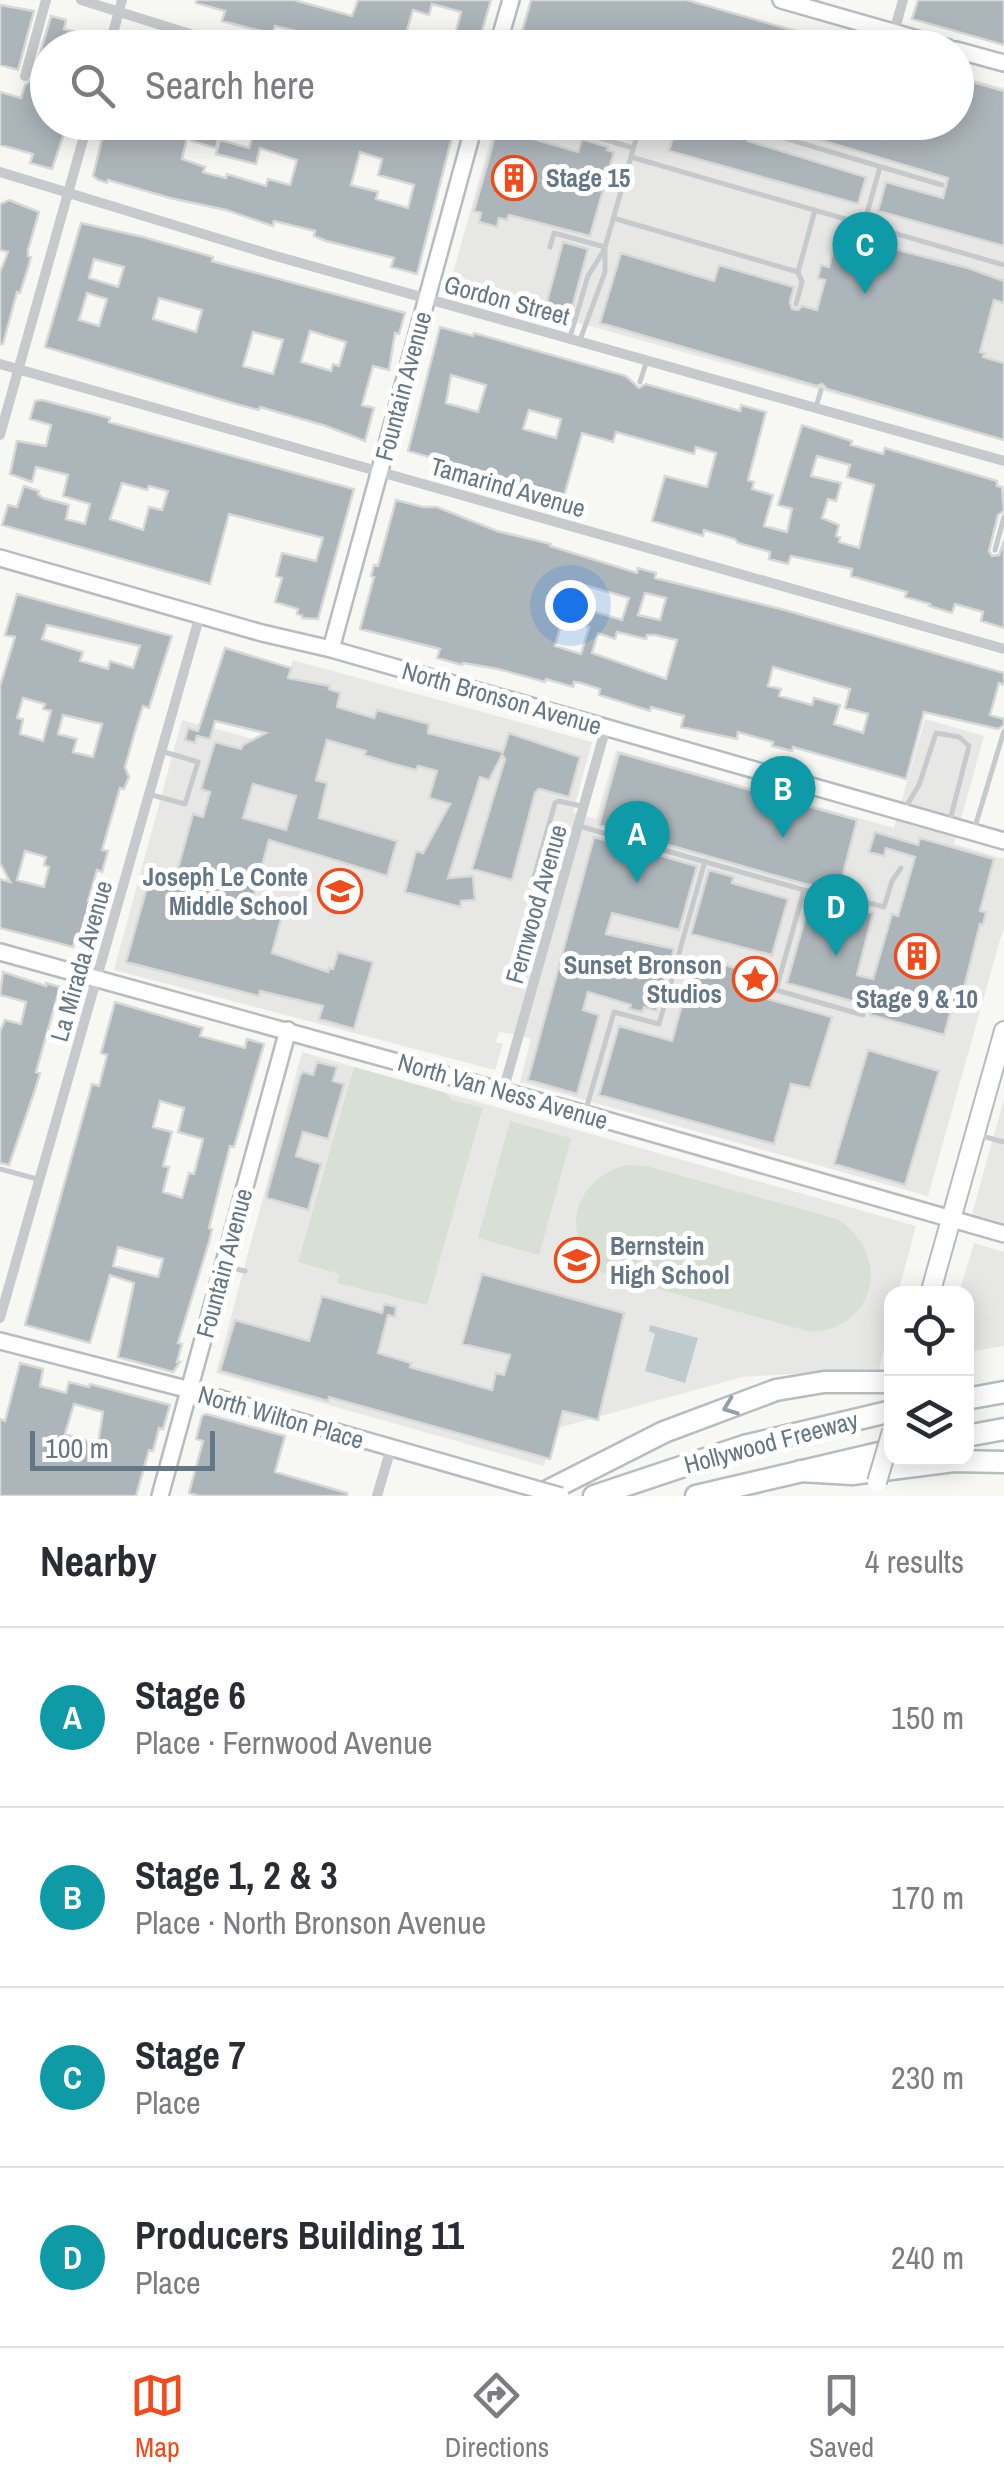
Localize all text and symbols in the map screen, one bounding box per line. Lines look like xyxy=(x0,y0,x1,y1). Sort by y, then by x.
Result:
search box xyxy=(30,30,974,140)
icon: search xyxy=(65,58,120,113)
text: Search here xyxy=(145,60,315,111)
building icon: Stage 15 xyxy=(491,155,537,201)
place label: Stage 15 xyxy=(546,161,630,195)
pin: C xyxy=(832,212,898,294)
street label: Gordon Street xyxy=(440,267,574,333)
street label: Fountain Avenue xyxy=(367,307,439,465)
street label: Tamarind Avenue xyxy=(427,449,589,525)
your location xyxy=(545,580,596,631)
street label: North Bronson Avenue xyxy=(398,653,606,743)
pin: B xyxy=(750,756,816,838)
pin: A xyxy=(604,800,670,883)
street label: Fernwood Avenue xyxy=(497,821,575,987)
place label: Joseph Le Conte Middle School xyxy=(143,860,308,923)
school or university icon: Joseph Le Conte Middle School xyxy=(317,868,363,914)
pin: D xyxy=(804,874,868,956)
street label: La Mirada Avenue xyxy=(42,876,120,1046)
building icon: Stage 9 & 10 xyxy=(894,933,940,979)
place label: Sunset Bronson Studios xyxy=(564,948,722,1011)
place icon: Sunset Bronson Studios xyxy=(732,956,778,1002)
place label: Stage 9 & 10 xyxy=(856,982,978,1016)
street label: North Van Ness Avenue xyxy=(394,1045,612,1137)
street label: Fountain Avenue xyxy=(188,1184,260,1342)
place label: Bernstein High School xyxy=(610,1229,730,1292)
school or university icon: Bernstein High School xyxy=(554,1237,600,1283)
map controls xyxy=(884,1286,974,1466)
button: locate xyxy=(884,1286,974,1376)
button: layers xyxy=(884,1376,974,1466)
street label: North Wilton Place xyxy=(194,1377,368,1457)
one-way arrow xyxy=(722,1395,740,1415)
street label: Hollywood Freeway xyxy=(680,1402,862,1482)
scale bar xyxy=(30,1426,215,1470)
text: 100 m xyxy=(45,1429,109,1467)
text: Nearby xyxy=(40,1533,157,1589)
text: 4 results xyxy=(865,1540,964,1583)
text: Stage 6 xyxy=(135,1670,246,1721)
text: A xyxy=(63,1696,82,1739)
text: 150 m xyxy=(891,1696,964,1739)
text: Place · Fernwood Avenue xyxy=(135,1721,432,1764)
text: Stage 1, 2 & 3 xyxy=(135,1850,338,1901)
text: B xyxy=(63,1876,82,1919)
text: 170 m xyxy=(891,1876,964,1919)
text: Place · North Bronson Avenue xyxy=(135,1901,486,1944)
text: Stage 7 xyxy=(135,2030,246,2081)
text: C xyxy=(63,2056,82,2099)
text: 230 m xyxy=(891,2056,964,2099)
text: Place xyxy=(135,2081,201,2124)
text: Producers Building 11 xyxy=(135,2210,464,2261)
text: D xyxy=(63,2236,82,2279)
text: 240 m xyxy=(891,2236,964,2279)
text: Place xyxy=(135,2261,201,2304)
tab: Map xyxy=(130,2368,185,2466)
tab: Directions xyxy=(445,2368,549,2466)
tab: Saved xyxy=(809,2368,874,2466)

